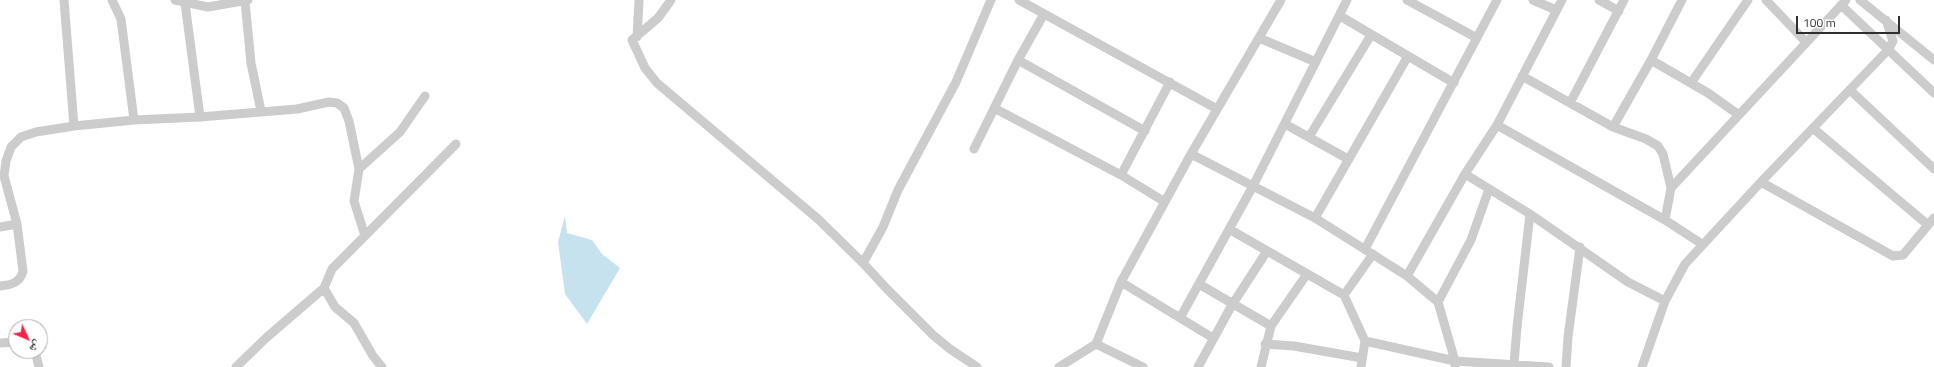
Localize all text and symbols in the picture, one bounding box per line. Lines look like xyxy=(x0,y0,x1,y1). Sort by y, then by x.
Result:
scale bar xyxy=(1798,8,1902,34)
text: 100 m xyxy=(1803,13,1836,32)
north arrow xyxy=(8,319,48,359)
text: ش xyxy=(26,337,46,356)

